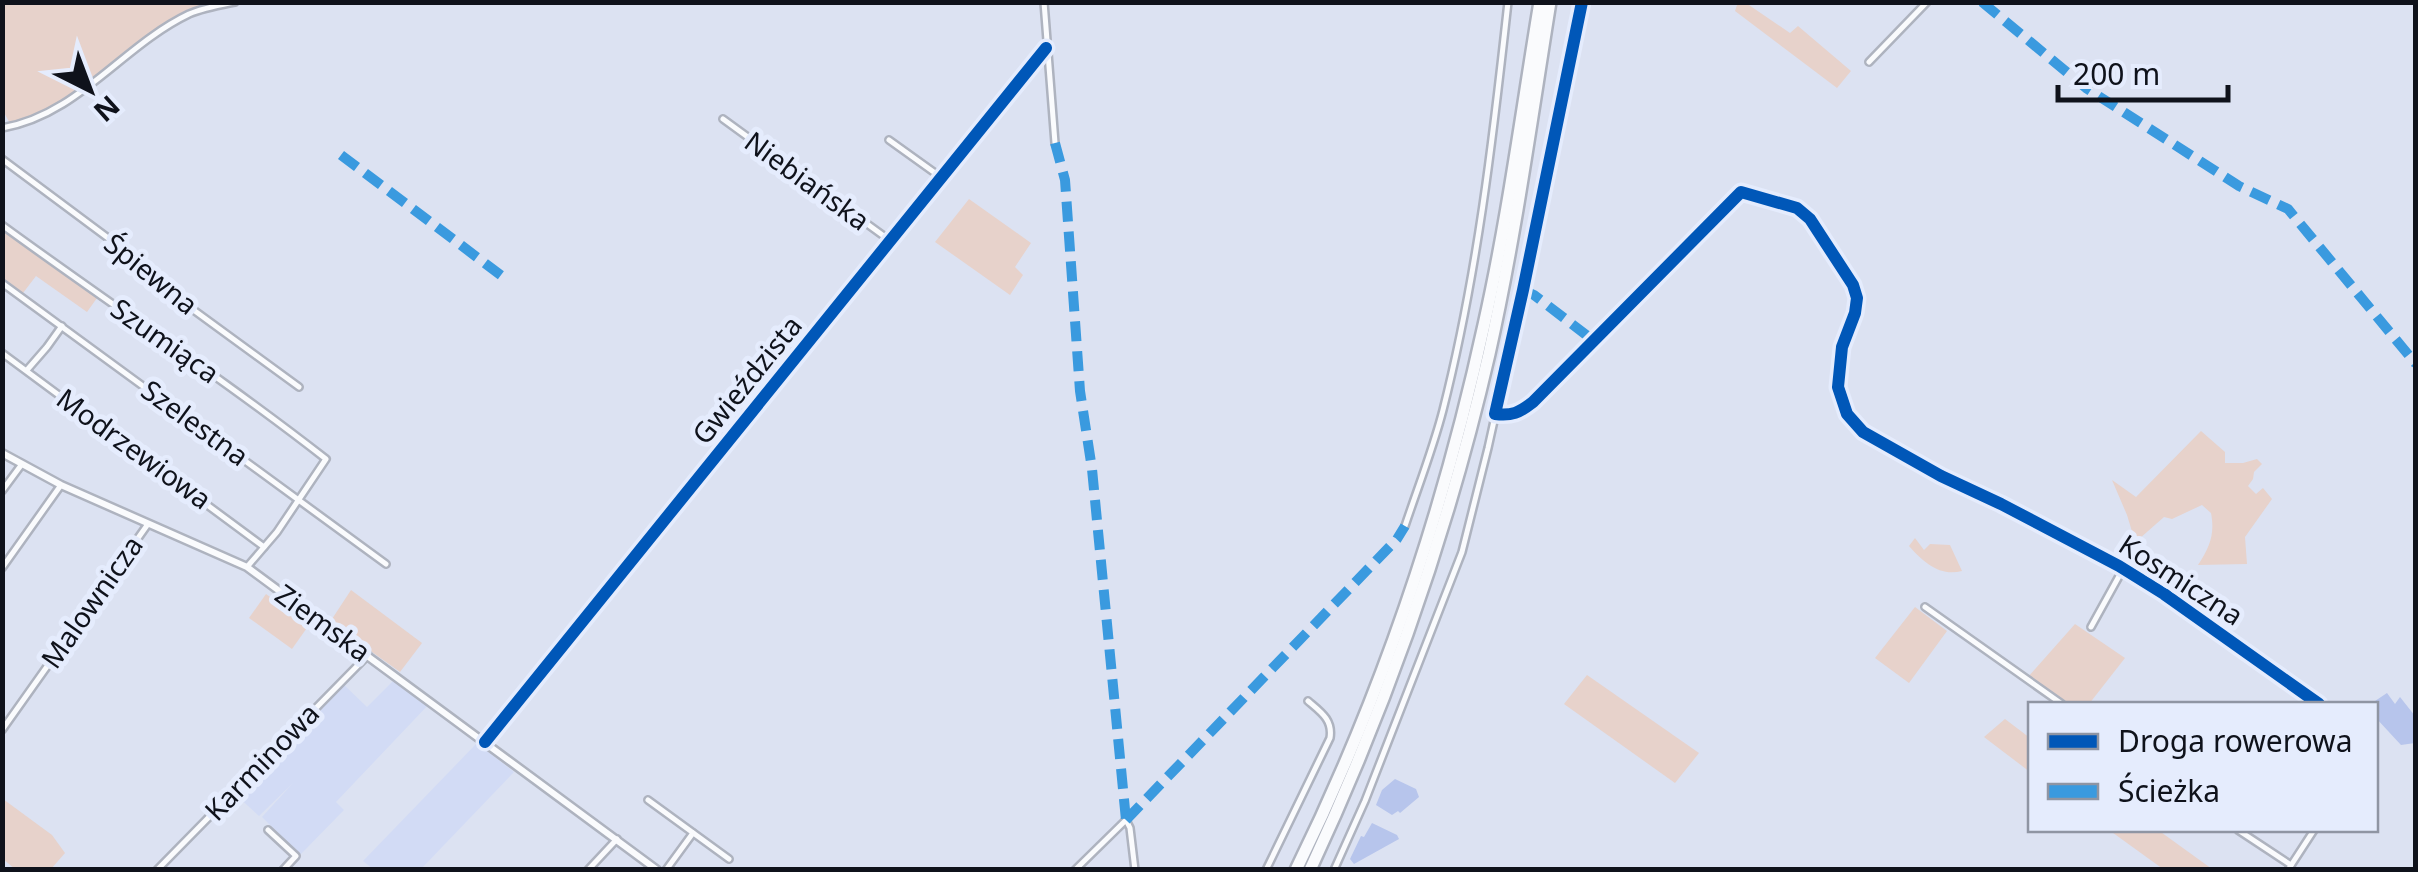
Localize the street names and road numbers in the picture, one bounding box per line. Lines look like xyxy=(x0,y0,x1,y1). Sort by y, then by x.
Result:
street label: Niebiańska xyxy=(737,122,878,238)
street label: Śpiewna xyxy=(97,224,206,323)
street label: Szumiąca xyxy=(104,289,227,391)
street label: Gwieździsta xyxy=(683,307,810,452)
street label: Szelestna xyxy=(134,370,257,474)
street label: Modrzewiowa xyxy=(49,379,220,517)
street label: Kosmiczna xyxy=(2112,525,2251,633)
street label: Malownicza xyxy=(32,528,151,675)
street label: Ziemska xyxy=(268,575,379,670)
street label: Karminowa xyxy=(196,694,327,828)

